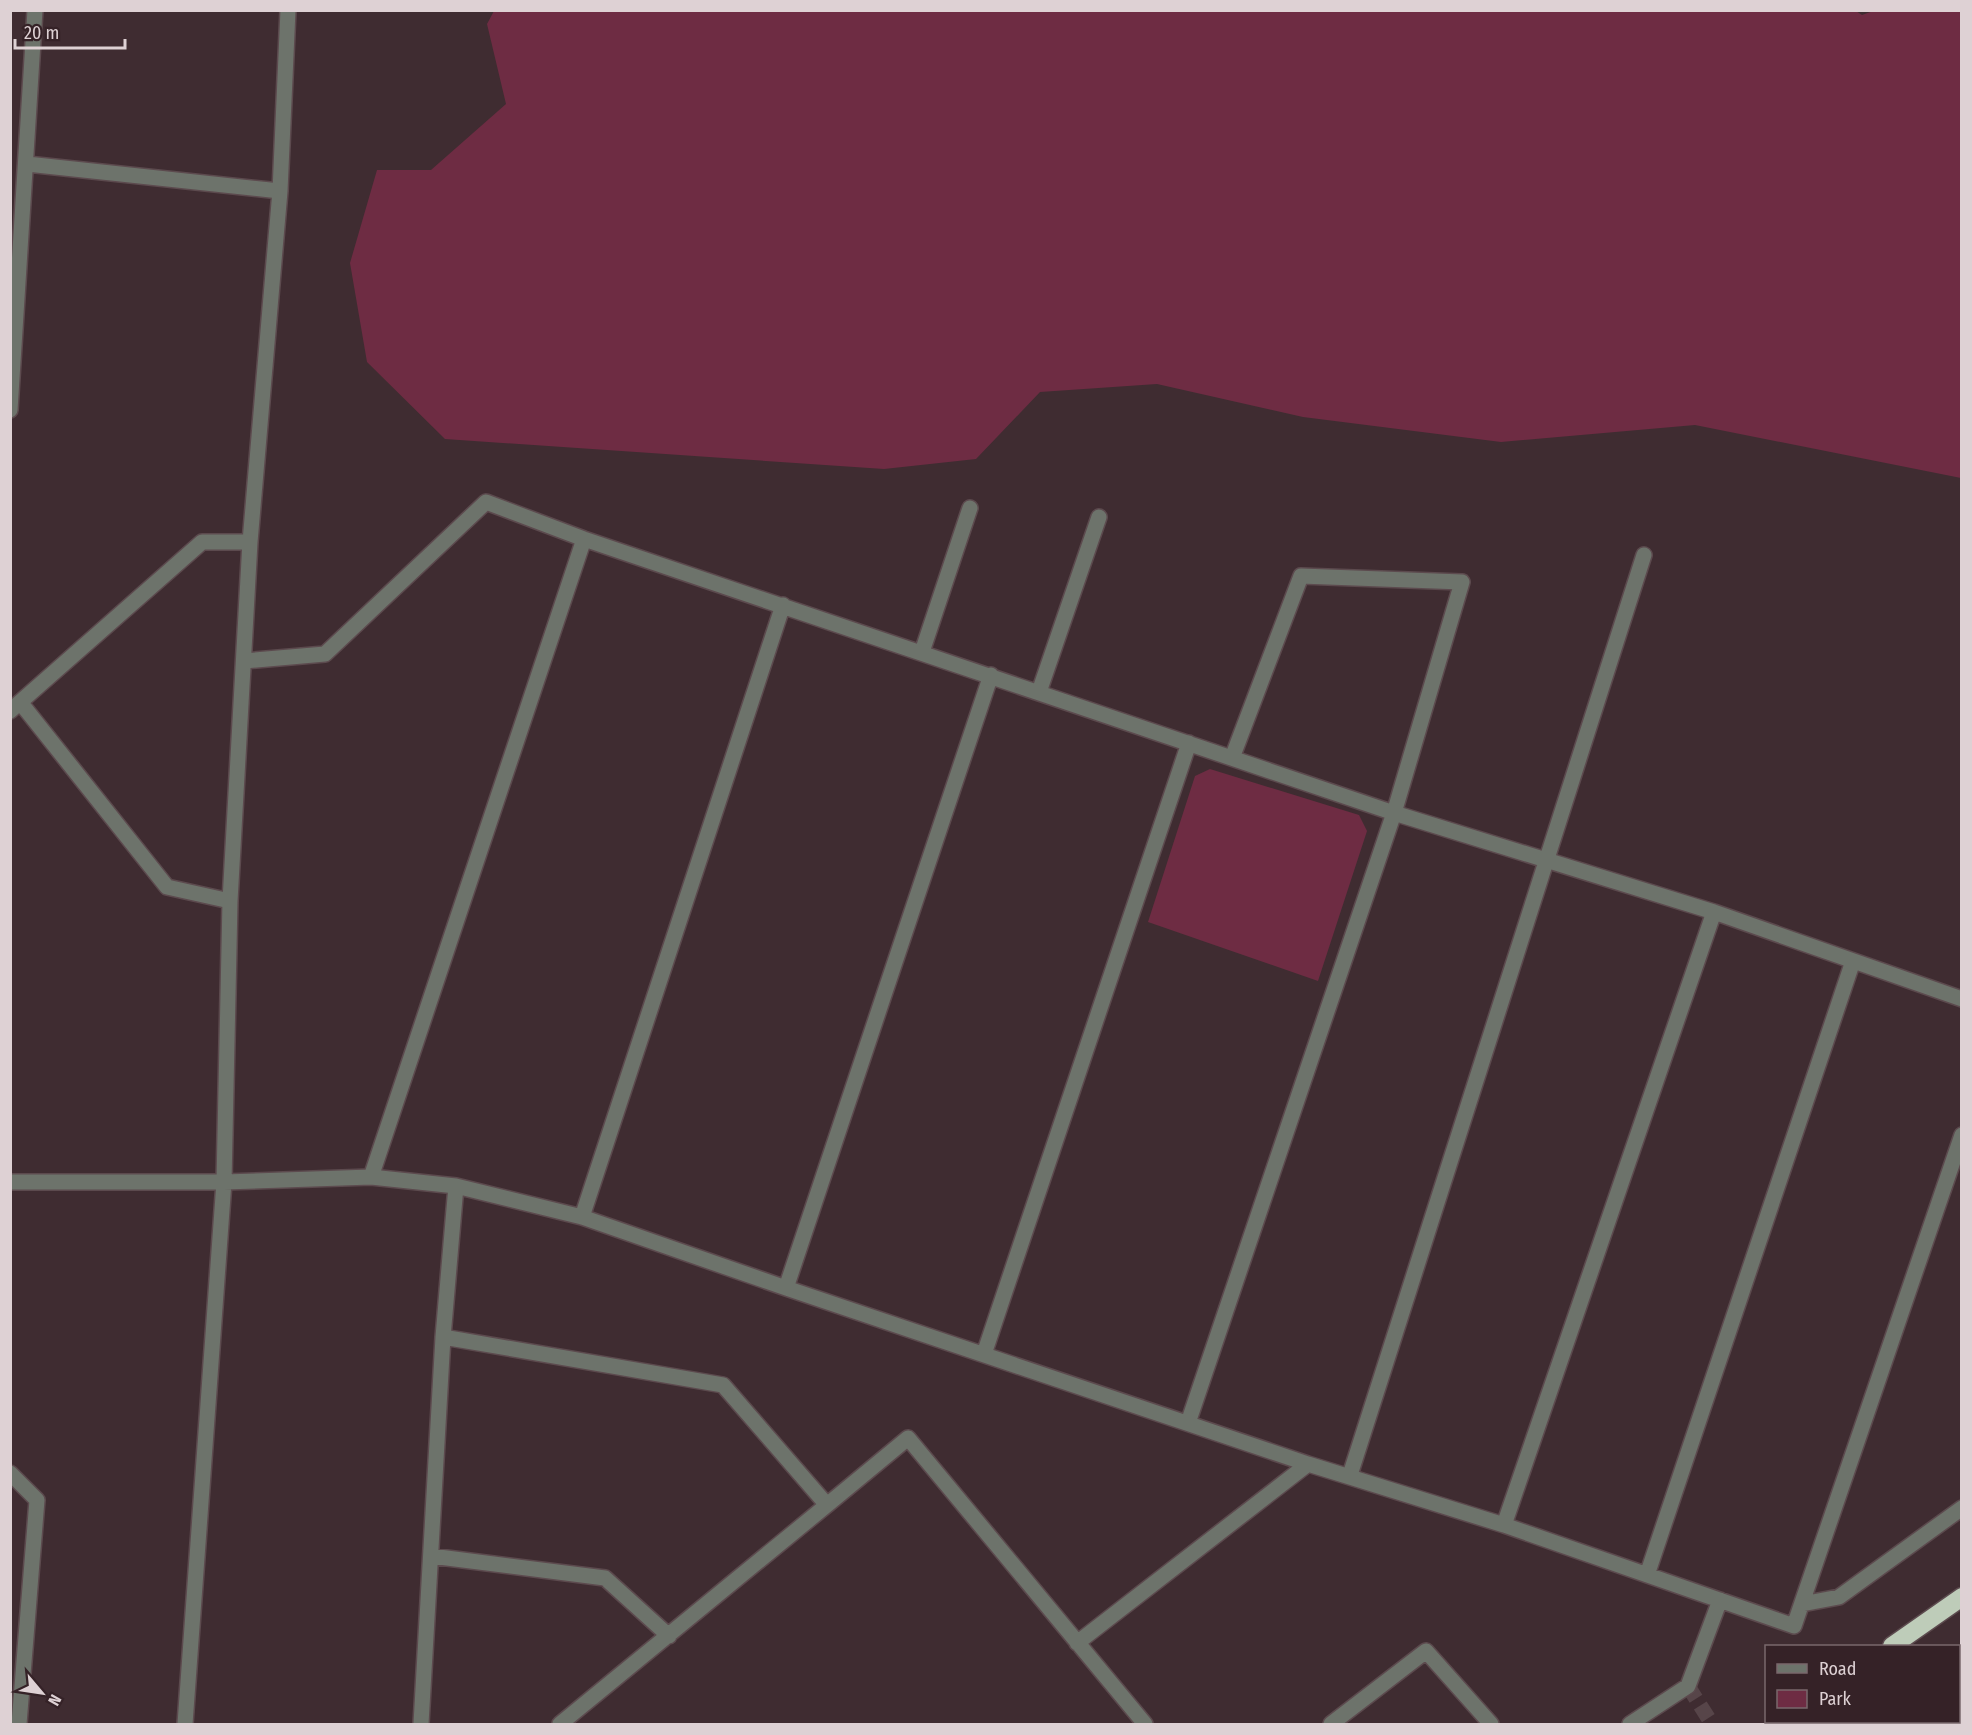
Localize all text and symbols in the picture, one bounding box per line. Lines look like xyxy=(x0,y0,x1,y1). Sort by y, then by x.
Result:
scale bar xyxy=(15,12,124,50)
text: 20 m xyxy=(24,22,59,44)
legend xyxy=(1765,1645,1960,1723)
text: Road xyxy=(1819,1658,1856,1680)
north arrow xyxy=(12,1663,72,1723)
text: Park xyxy=(1819,1688,1852,1710)
text: N xyxy=(44,1691,65,1709)

